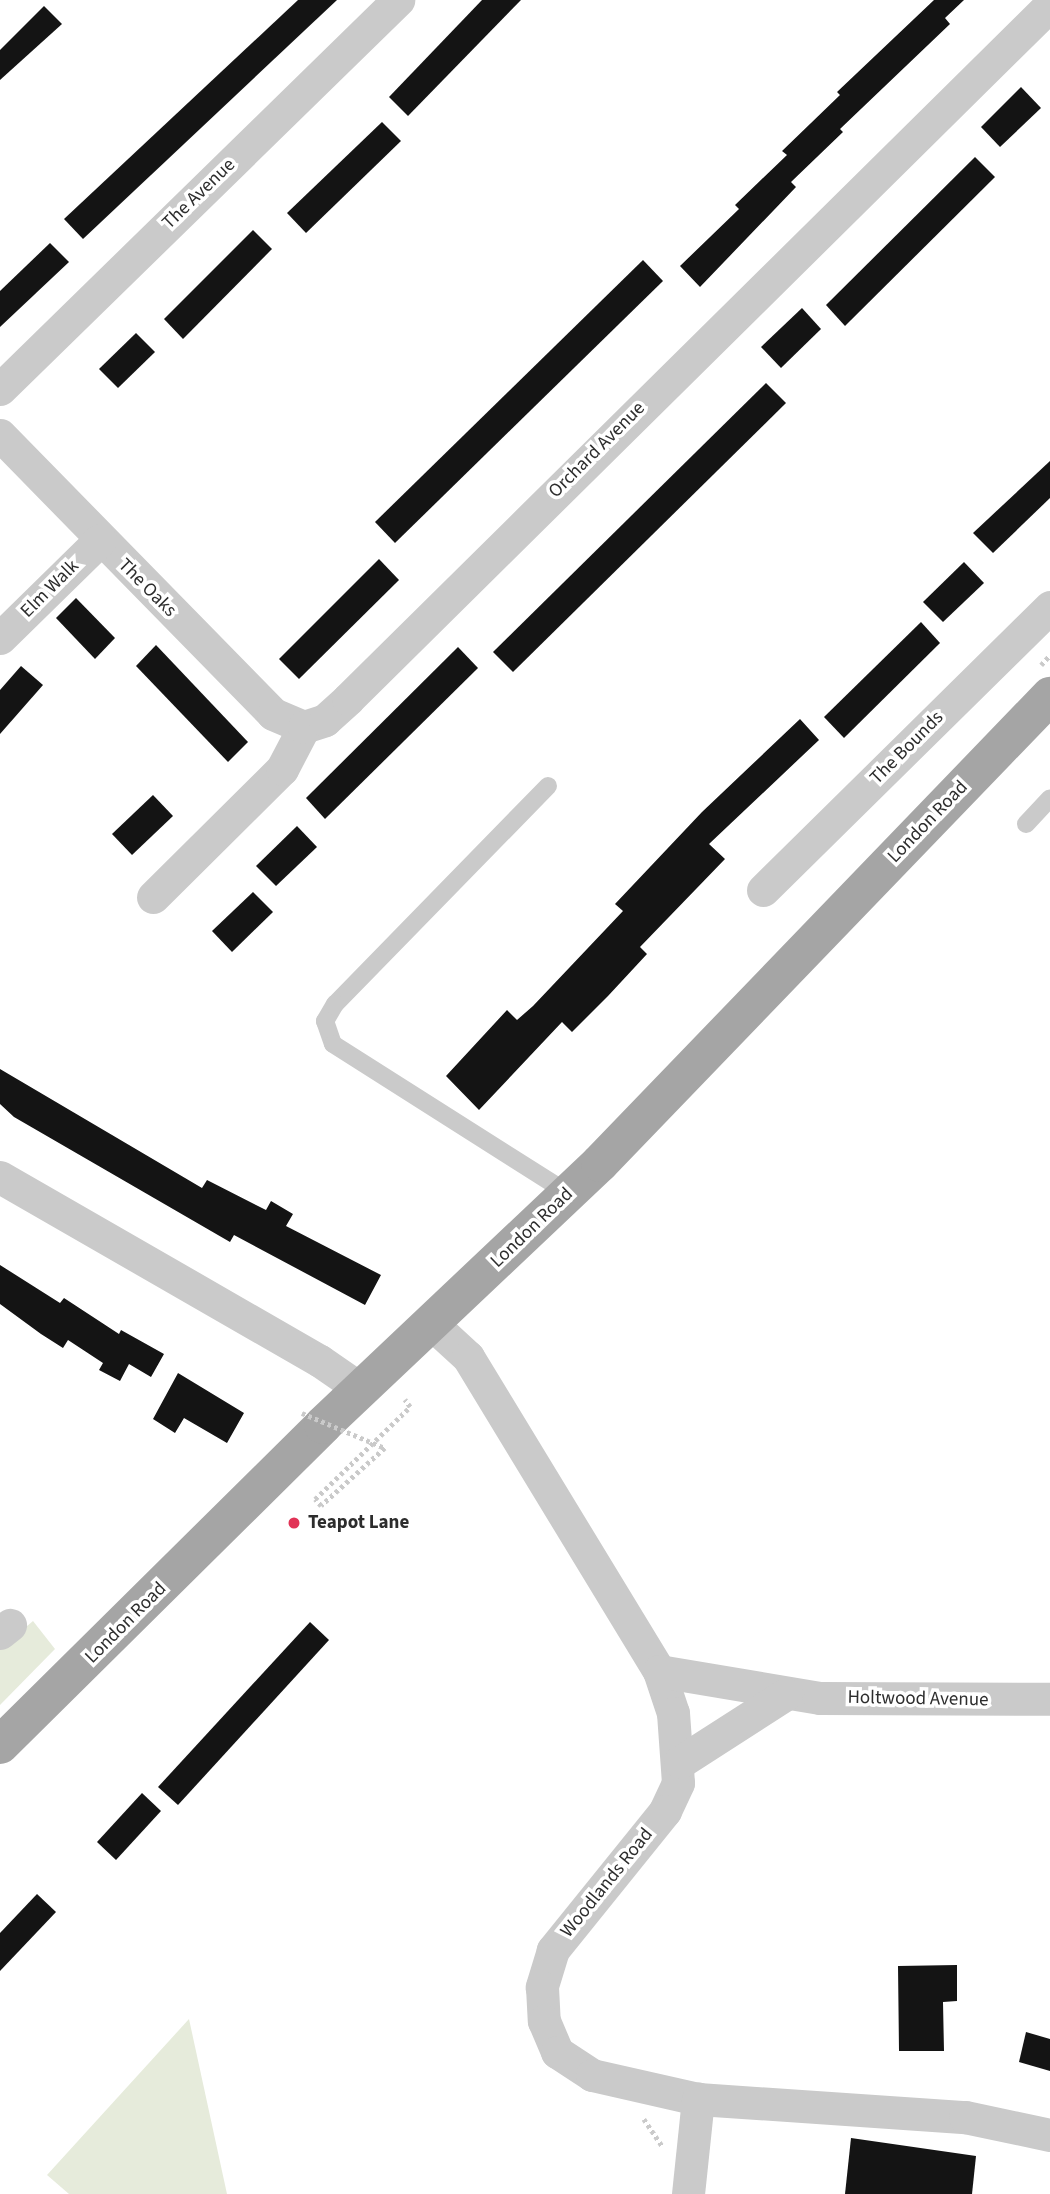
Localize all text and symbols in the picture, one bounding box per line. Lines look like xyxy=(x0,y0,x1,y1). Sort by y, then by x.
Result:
street label: The Avenue xyxy=(158,154,240,234)
street label: Orchard Avenue xyxy=(544,397,650,503)
street label: The Oaks xyxy=(113,554,181,622)
street label: Elm Walk xyxy=(16,555,84,623)
street label: The Bounds xyxy=(866,707,948,789)
street label: London Road xyxy=(883,776,973,868)
street label: London Road xyxy=(486,1183,578,1273)
place label: Teapot Lane xyxy=(308,1512,409,1534)
marker: Teapot Lane xyxy=(286,1515,302,1531)
street label: London Road xyxy=(81,1578,171,1668)
street label: Holtwood Avenue xyxy=(847,1686,989,1712)
street label: Woodlands Road xyxy=(556,1824,658,1942)

